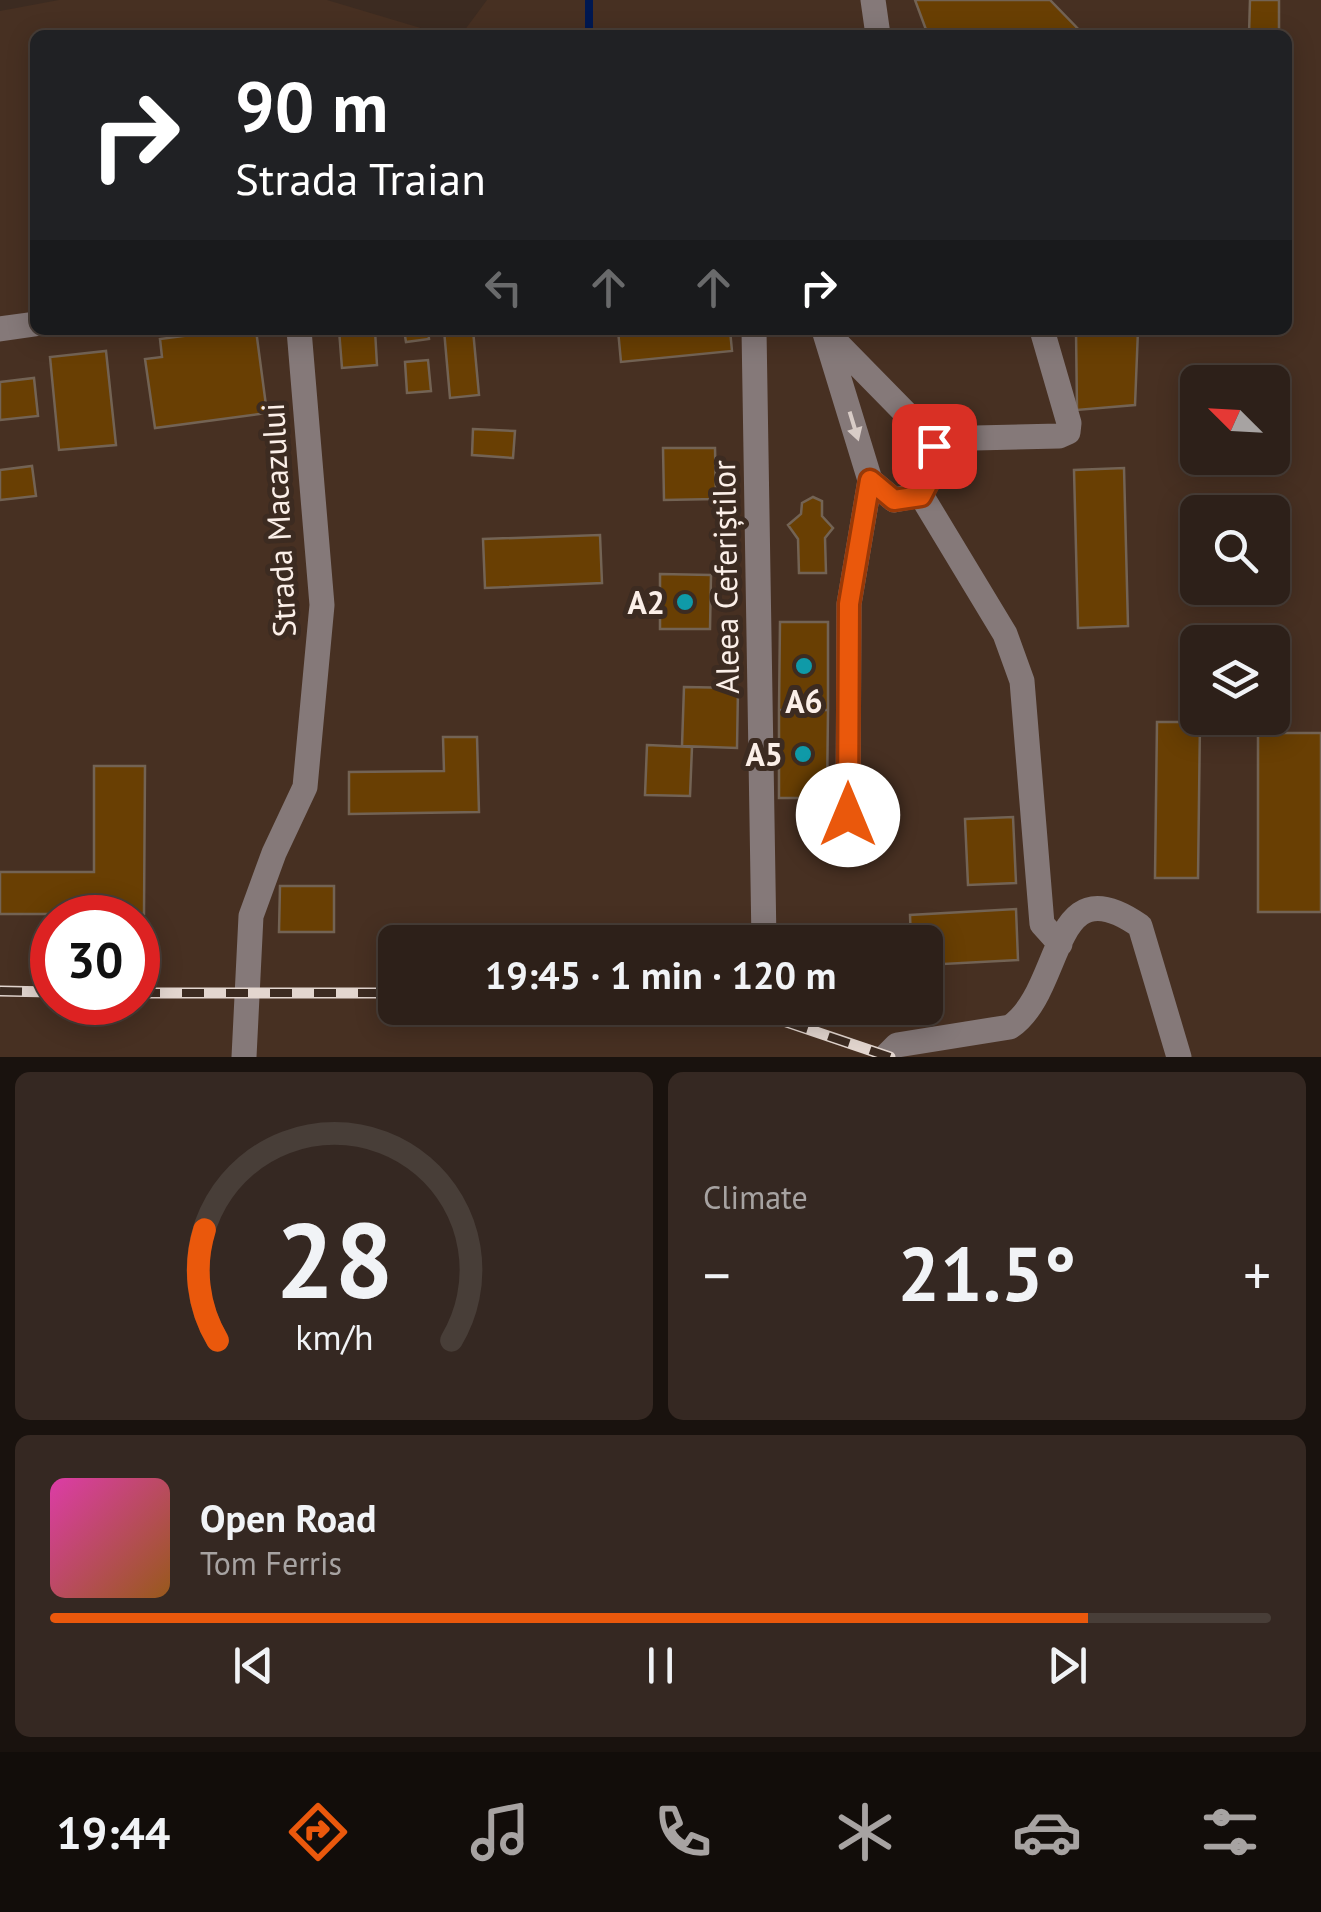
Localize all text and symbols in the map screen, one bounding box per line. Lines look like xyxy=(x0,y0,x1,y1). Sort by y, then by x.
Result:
text: 90 m xyxy=(235,61,388,151)
icon: right xyxy=(70,70,200,200)
text: Strada Traian xyxy=(235,149,486,207)
icon: left xyxy=(476,260,531,315)
icon: ahead xyxy=(581,260,636,315)
icon: ahead xyxy=(686,260,741,315)
icon: right xyxy=(791,260,846,315)
north arrow xyxy=(1180,365,1290,475)
map controls xyxy=(1180,365,1290,735)
street label: Strada Macazului xyxy=(251,402,305,638)
pin xyxy=(892,404,977,489)
one-way arrow xyxy=(847,411,862,441)
icon: arrive xyxy=(907,419,962,474)
street label: Aleea Ceferiștilor xyxy=(702,460,748,694)
button: search xyxy=(1180,495,1290,605)
place label: A2 xyxy=(627,581,665,623)
marker: A2 xyxy=(674,591,696,613)
button: layers xyxy=(1180,625,1290,735)
marker: A6 xyxy=(793,655,815,677)
place label: A6 xyxy=(785,680,823,722)
place label: A5 xyxy=(745,733,783,775)
marker: A5 xyxy=(792,743,814,765)
position arrow xyxy=(796,763,900,867)
speed limit sign: 30 xyxy=(30,895,160,1025)
text: 19:45 · 1 min · 120 m xyxy=(485,950,836,999)
text: Climate xyxy=(703,1176,808,1218)
text: 28 xyxy=(275,1192,393,1327)
text: 21.5° xyxy=(898,1225,1076,1322)
text: − xyxy=(703,1239,731,1310)
text: + xyxy=(1243,1239,1271,1310)
text: km/h xyxy=(295,1314,373,1360)
text: Open Road xyxy=(200,1493,376,1542)
text: Tom Ferris xyxy=(200,1542,342,1584)
icon: previous xyxy=(226,1638,281,1693)
icon: pause xyxy=(633,1638,688,1693)
icon: next xyxy=(1040,1638,1095,1693)
icon: directions xyxy=(283,1797,353,1867)
icon: music xyxy=(465,1797,535,1867)
icon: phone xyxy=(648,1797,718,1867)
icon: climate xyxy=(830,1797,900,1867)
icon: car xyxy=(1012,1797,1082,1867)
icon: filters xyxy=(1195,1797,1265,1867)
text: 19:44 xyxy=(56,1803,170,1861)

